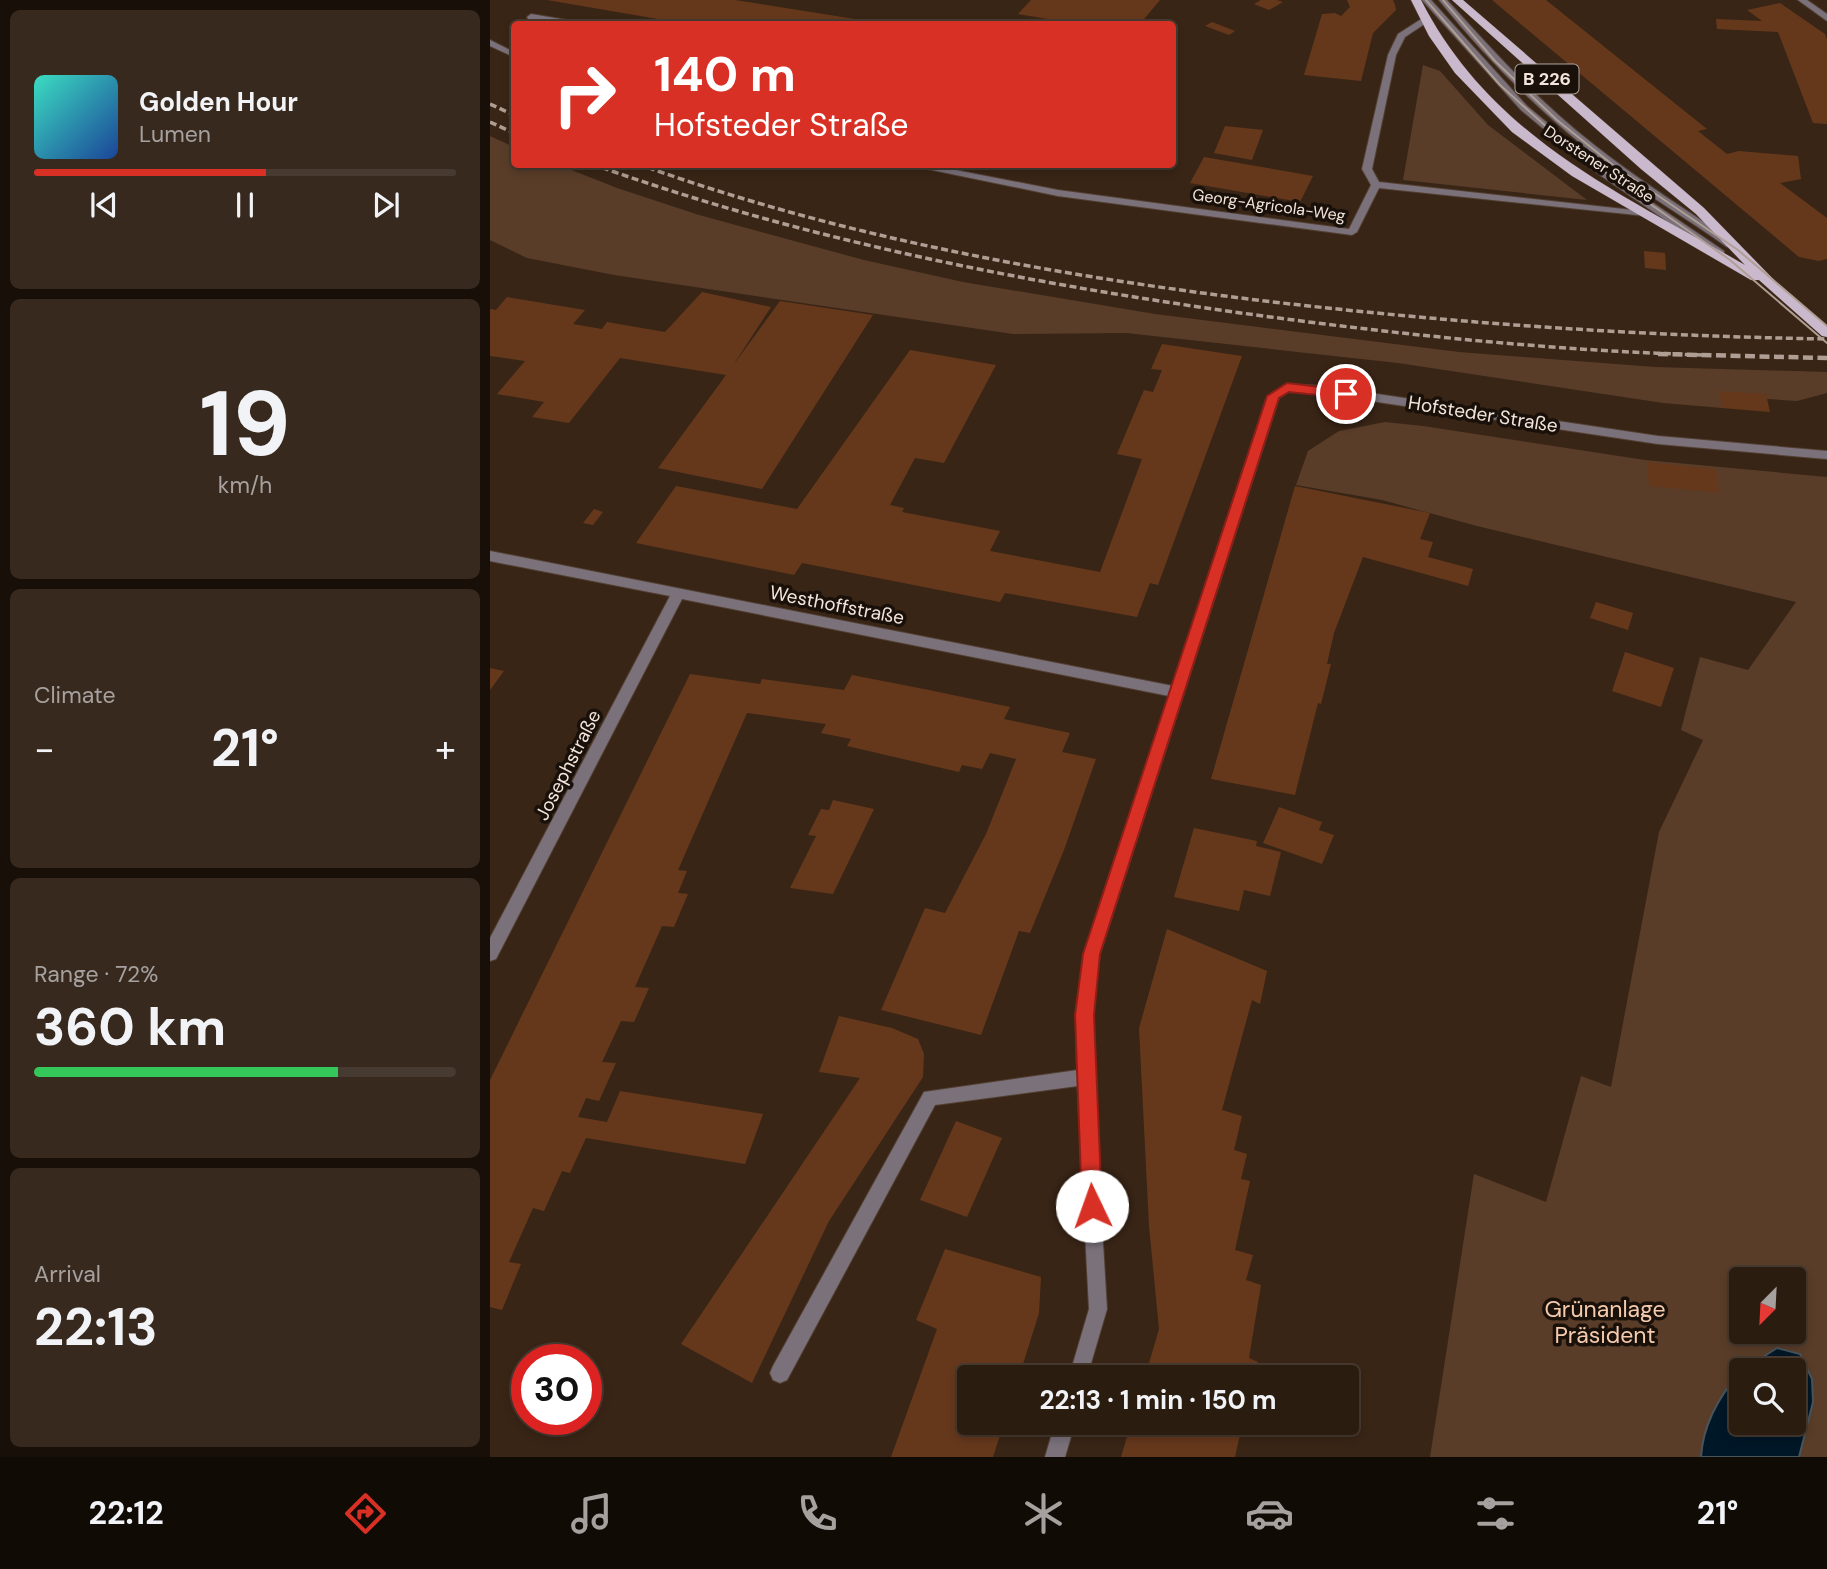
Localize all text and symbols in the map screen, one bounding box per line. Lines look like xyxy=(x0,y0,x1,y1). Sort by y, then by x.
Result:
text: 140 m xyxy=(654,42,796,106)
icon: right xyxy=(539,49,630,140)
road number: B 226 xyxy=(1516,64,1578,94)
text: Golden Hour xyxy=(139,85,298,119)
text: Hofsteder Straße xyxy=(654,104,909,146)
text: Lumen xyxy=(139,119,211,149)
street label: Dorstener Straße xyxy=(1540,121,1658,207)
street label: Georg-Agricola-Weg xyxy=(1191,184,1347,226)
icon: previous xyxy=(85,186,123,224)
icon: pause xyxy=(226,186,264,224)
icon: next xyxy=(367,186,405,224)
pin xyxy=(1316,364,1376,424)
text: 19 xyxy=(200,365,290,483)
icon: arrive xyxy=(1327,375,1365,413)
street label: Hofsteder Straße xyxy=(1406,390,1560,438)
text: km/h xyxy=(218,470,272,500)
street label: Westhoffstraße xyxy=(768,580,906,630)
text: Climate xyxy=(34,680,116,710)
street label: Josephstraße xyxy=(529,705,607,825)
text: 21° xyxy=(211,714,279,782)
text: − xyxy=(34,724,55,774)
text: + xyxy=(435,724,456,774)
text: Range · 72% xyxy=(34,959,158,989)
text: 360 km xyxy=(34,993,226,1061)
position arrow xyxy=(1055,1169,1129,1243)
text: Arrival xyxy=(34,1259,101,1289)
north arrow xyxy=(1729,1267,1806,1344)
map controls xyxy=(1729,1267,1806,1435)
text: 22:13 xyxy=(34,1293,158,1361)
park label: Grünanlage Präsident xyxy=(1544,1294,1666,1350)
speed limit sign: 30 xyxy=(511,1344,602,1435)
button: search xyxy=(1729,1358,1806,1435)
text: 22:13 · 1 min · 150 m xyxy=(1039,1383,1277,1417)
icon: directions xyxy=(341,1489,390,1538)
icon: music xyxy=(567,1489,616,1538)
icon: phone xyxy=(793,1489,842,1538)
icon: climate xyxy=(1019,1489,1068,1538)
icon: car xyxy=(1245,1489,1294,1538)
icon: filters xyxy=(1471,1489,1520,1538)
text: 22:12 xyxy=(89,1492,164,1534)
text: 21° xyxy=(1697,1492,1738,1534)

